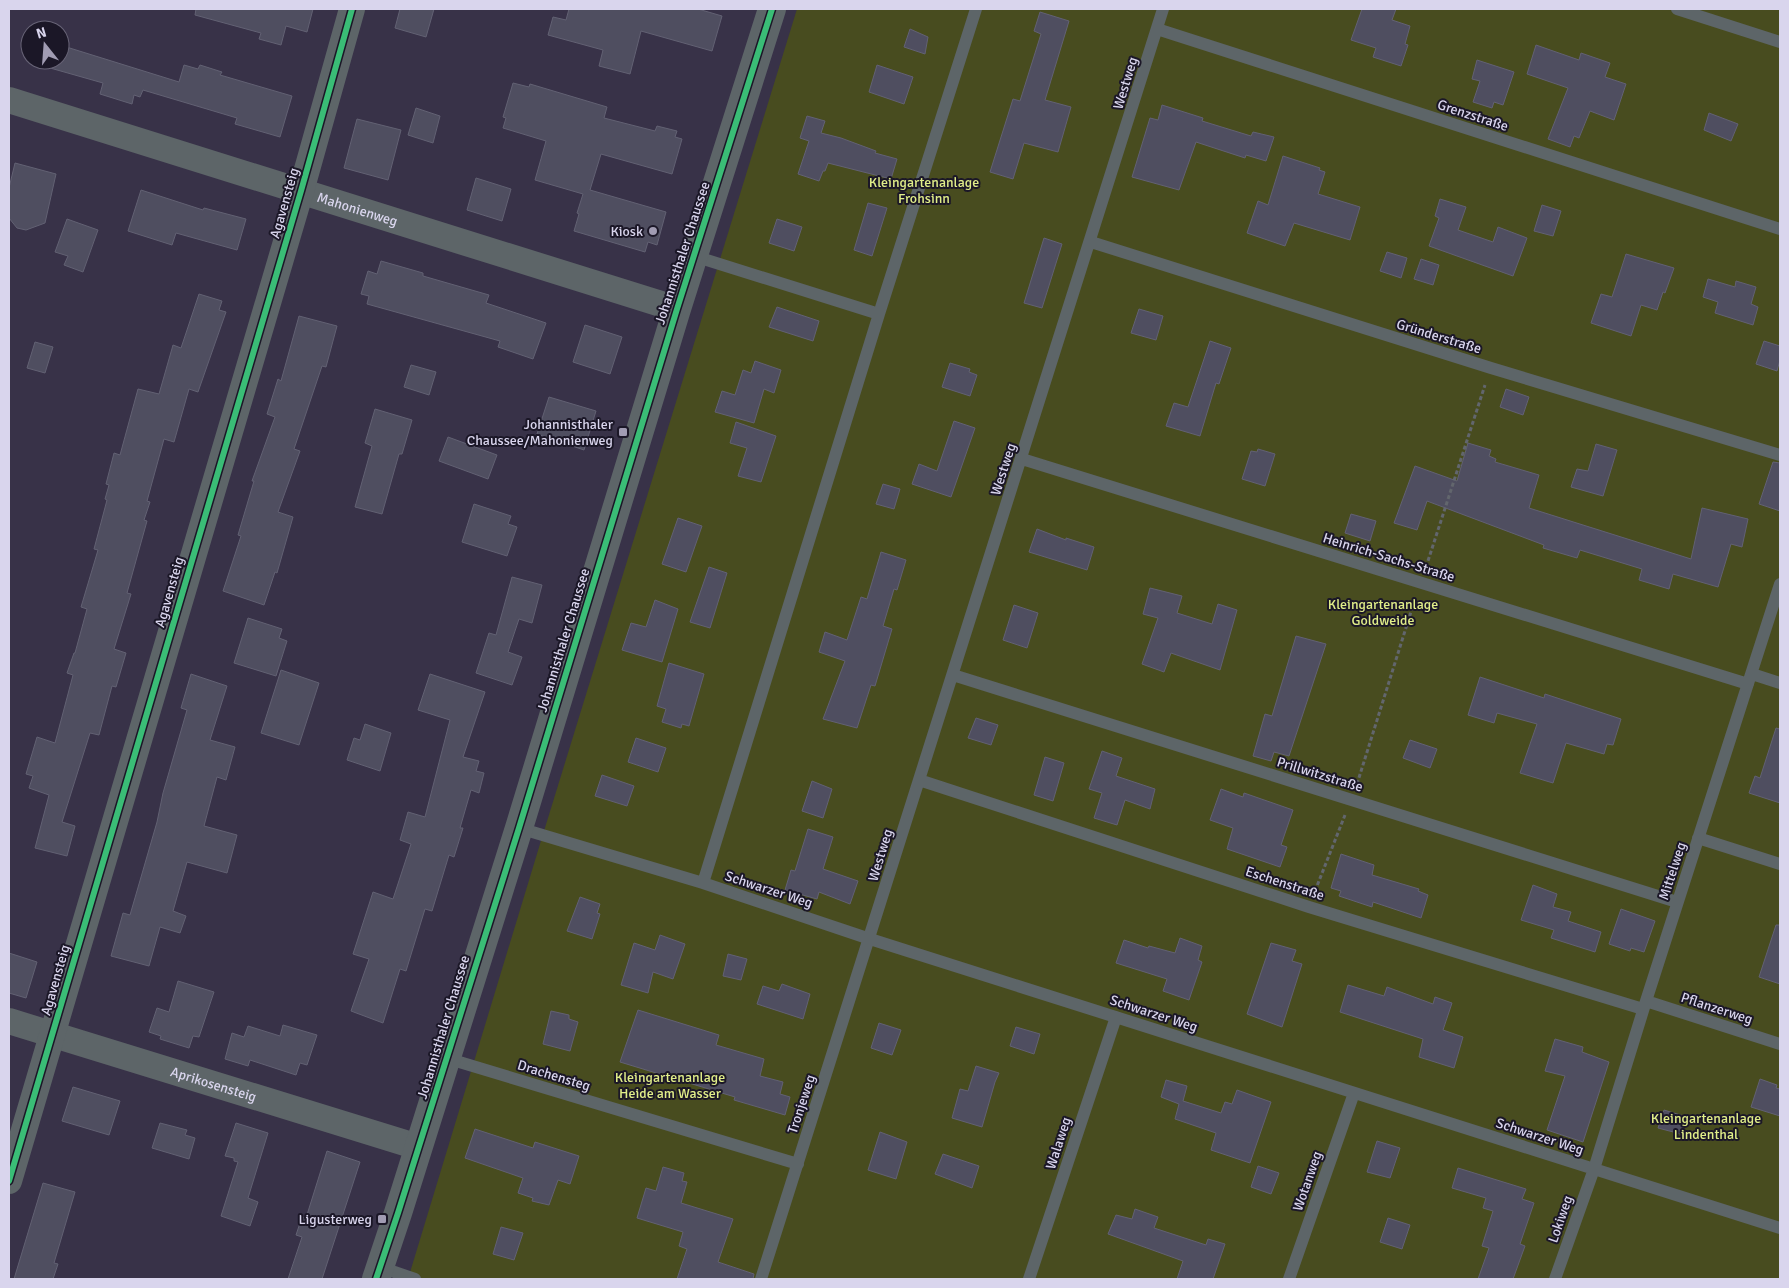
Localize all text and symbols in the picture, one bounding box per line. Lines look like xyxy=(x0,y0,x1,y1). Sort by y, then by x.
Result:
north arrow xyxy=(20,20,70,70)
text: N xyxy=(34,23,48,43)
street label: Westweg xyxy=(1109,55,1141,111)
street label: Grenzstraße xyxy=(1435,96,1511,135)
street label: Agavensteig xyxy=(266,166,303,240)
park label: Kleingartenanlage Frohsinn xyxy=(869,174,979,207)
street label: Johannisthaler Chaussee xyxy=(651,179,714,327)
street label: Mahonienweg xyxy=(315,189,400,230)
place label: Kiosk xyxy=(610,223,643,240)
marker: Kiosk xyxy=(647,225,659,237)
street label: Gründerstraße xyxy=(1394,315,1483,357)
place label: Johannisthaler Chaussee/Mahonienweg xyxy=(467,416,614,449)
marker: Johannisthaler Chaussee/Mahonienweg xyxy=(617,426,629,438)
street label: Westweg xyxy=(987,441,1020,497)
street label: Heinrich-Sachs-Straße xyxy=(1321,529,1457,586)
street label: Agavensteig xyxy=(151,555,188,629)
street label: Johannisthaler Chaussee xyxy=(534,566,593,714)
park label: Kleingartenanlage Goldweide xyxy=(1328,596,1438,629)
street label: Prillwitzstraße xyxy=(1275,753,1365,796)
street label: Westweg xyxy=(864,827,896,883)
street label: Mittelweg xyxy=(1655,840,1690,902)
street label: Eschenstraße xyxy=(1243,863,1326,904)
street label: Schwarzer Weg xyxy=(723,867,815,912)
street label: Agavensteig xyxy=(37,943,74,1017)
street label: Johannisthaler Chaussee xyxy=(414,953,473,1101)
street label: Pflanzerweg xyxy=(1679,989,1755,1028)
street label: Schwarzer Weg xyxy=(1108,991,1200,1036)
street label: Drachensteg xyxy=(515,1056,592,1095)
street label: Aprikosensteig xyxy=(168,1063,258,1106)
park label: Kleingartenanlage Heide am Wasser xyxy=(615,1069,725,1102)
street label: Tronjeweg xyxy=(784,1072,819,1136)
park label: Kleingartenanlage Lindenthal xyxy=(1651,1110,1761,1143)
street label: Schwarzer Weg xyxy=(1494,1114,1586,1159)
street label: Walaweg xyxy=(1042,1115,1075,1171)
street label: Wotanweg xyxy=(1289,1149,1326,1213)
street label: Lokiweg xyxy=(1544,1193,1577,1245)
place label: Ligusterweg xyxy=(298,1211,372,1228)
marker: Ligusterweg xyxy=(376,1213,388,1225)

